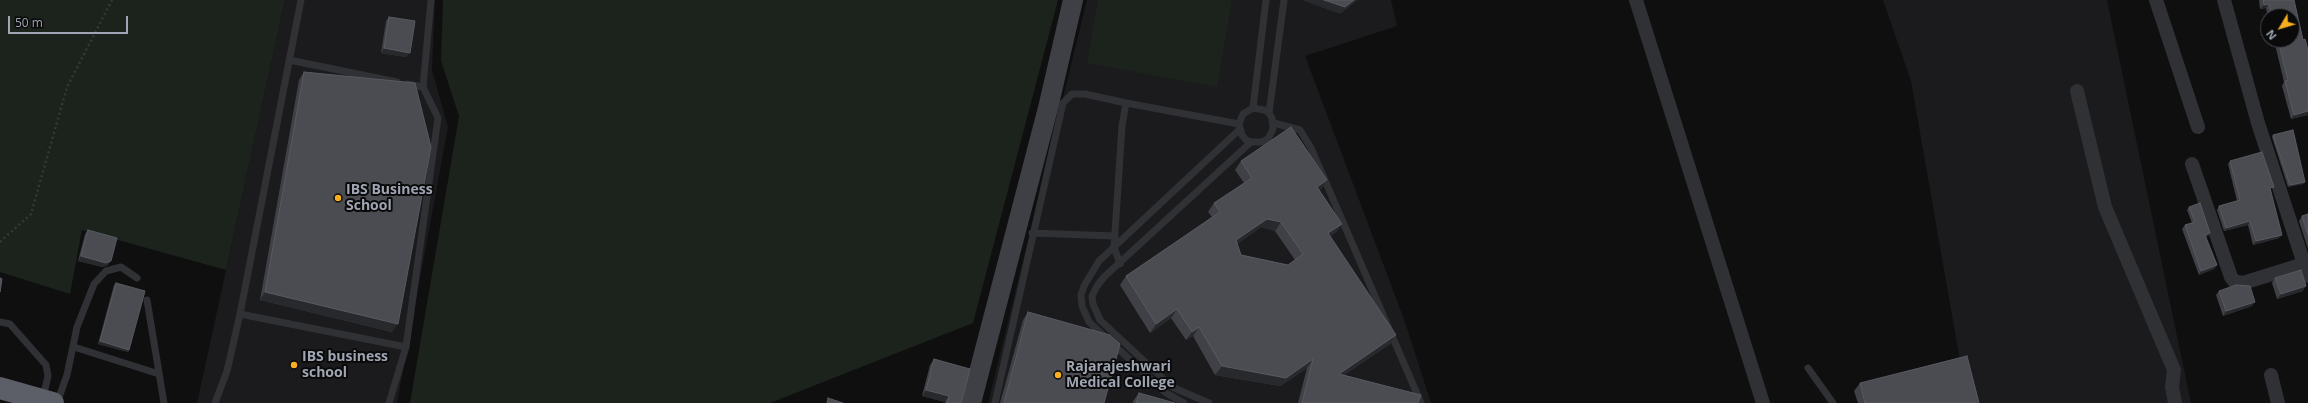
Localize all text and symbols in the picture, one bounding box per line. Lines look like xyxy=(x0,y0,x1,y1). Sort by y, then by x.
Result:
scale bar xyxy=(10,8,130,34)
north arrow xyxy=(2260,8,2300,48)
text: 50 m xyxy=(15,14,43,31)
text: N xyxy=(2262,27,2280,43)
place label: IBS Business School xyxy=(346,182,433,214)
marker: IBS Business School xyxy=(333,193,343,203)
place label: IBS business school xyxy=(302,349,388,382)
place label: Rajarajeshwari Medical College xyxy=(1066,359,1175,392)
marker: IBS business school xyxy=(289,360,299,370)
marker: Rajarajeshwari Medical College xyxy=(1053,370,1063,380)

